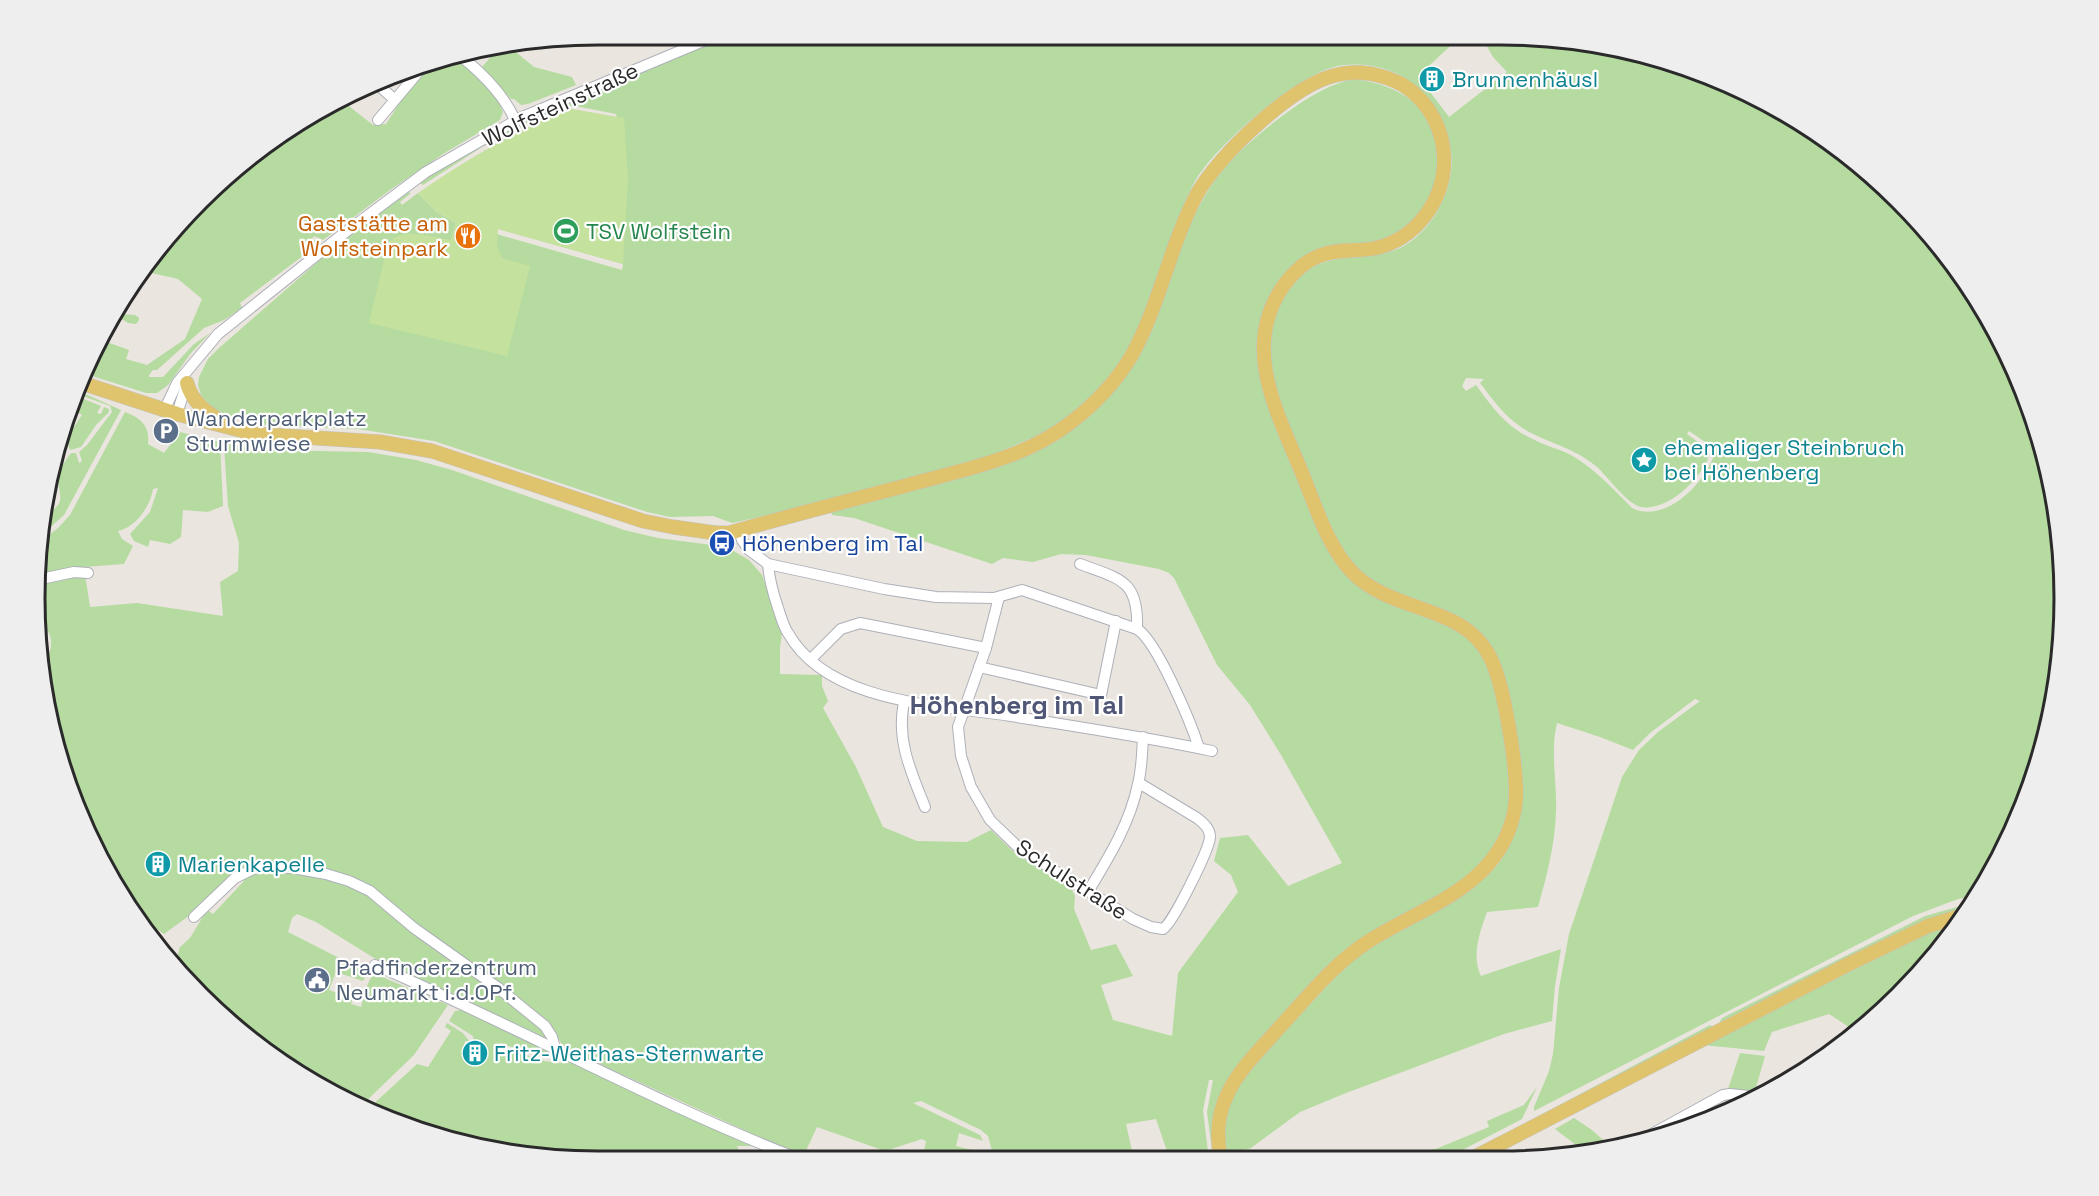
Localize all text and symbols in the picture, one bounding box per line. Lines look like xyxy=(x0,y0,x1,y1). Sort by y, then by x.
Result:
street label: Wolfsteinstraße xyxy=(477,56,643,152)
building icon: Brunnenhäusl xyxy=(1417,64,1447,94)
place label: Brunnenhäusl xyxy=(1452,65,1598,93)
place label: Gaststätte am Wolfsteinpark xyxy=(298,209,448,262)
sports icon: TSV Wolfstein xyxy=(551,216,581,246)
place label: TSV Wolfstein xyxy=(586,217,731,245)
restaurant icon: Gaststätte am Wolfsteinpark xyxy=(453,221,483,251)
place label: Wanderparkplatz Sturmwiese xyxy=(186,404,367,457)
parking icon: Wanderparkplatz Sturmwiese xyxy=(151,416,181,446)
place label: ehemaliger Steinbruch bei Höhenberg xyxy=(1664,433,1905,486)
place icon: ehemaliger Steinbruch bei Höhenberg xyxy=(1629,445,1659,475)
bus stop icon: Höhenberg im Tal xyxy=(707,528,737,558)
place label: Höhenberg im Tal xyxy=(742,529,923,557)
district label: Höhenberg im Tal xyxy=(910,688,1124,722)
street label: Schulstraße xyxy=(1011,832,1133,926)
building icon: Marienkapelle xyxy=(143,849,173,879)
place label: Marienkapelle xyxy=(178,850,325,878)
place label: Pfadfinderzentrum Neumarkt i.d.OPf. xyxy=(336,953,537,1006)
public building icon: Pfadfinderzentrum Neumarkt i.d.OPf. xyxy=(302,965,332,995)
building icon: Fritz-Weithas-Sternwarte xyxy=(460,1038,490,1068)
place label: Fritz-Weithas-Sternwarte xyxy=(494,1039,764,1067)

